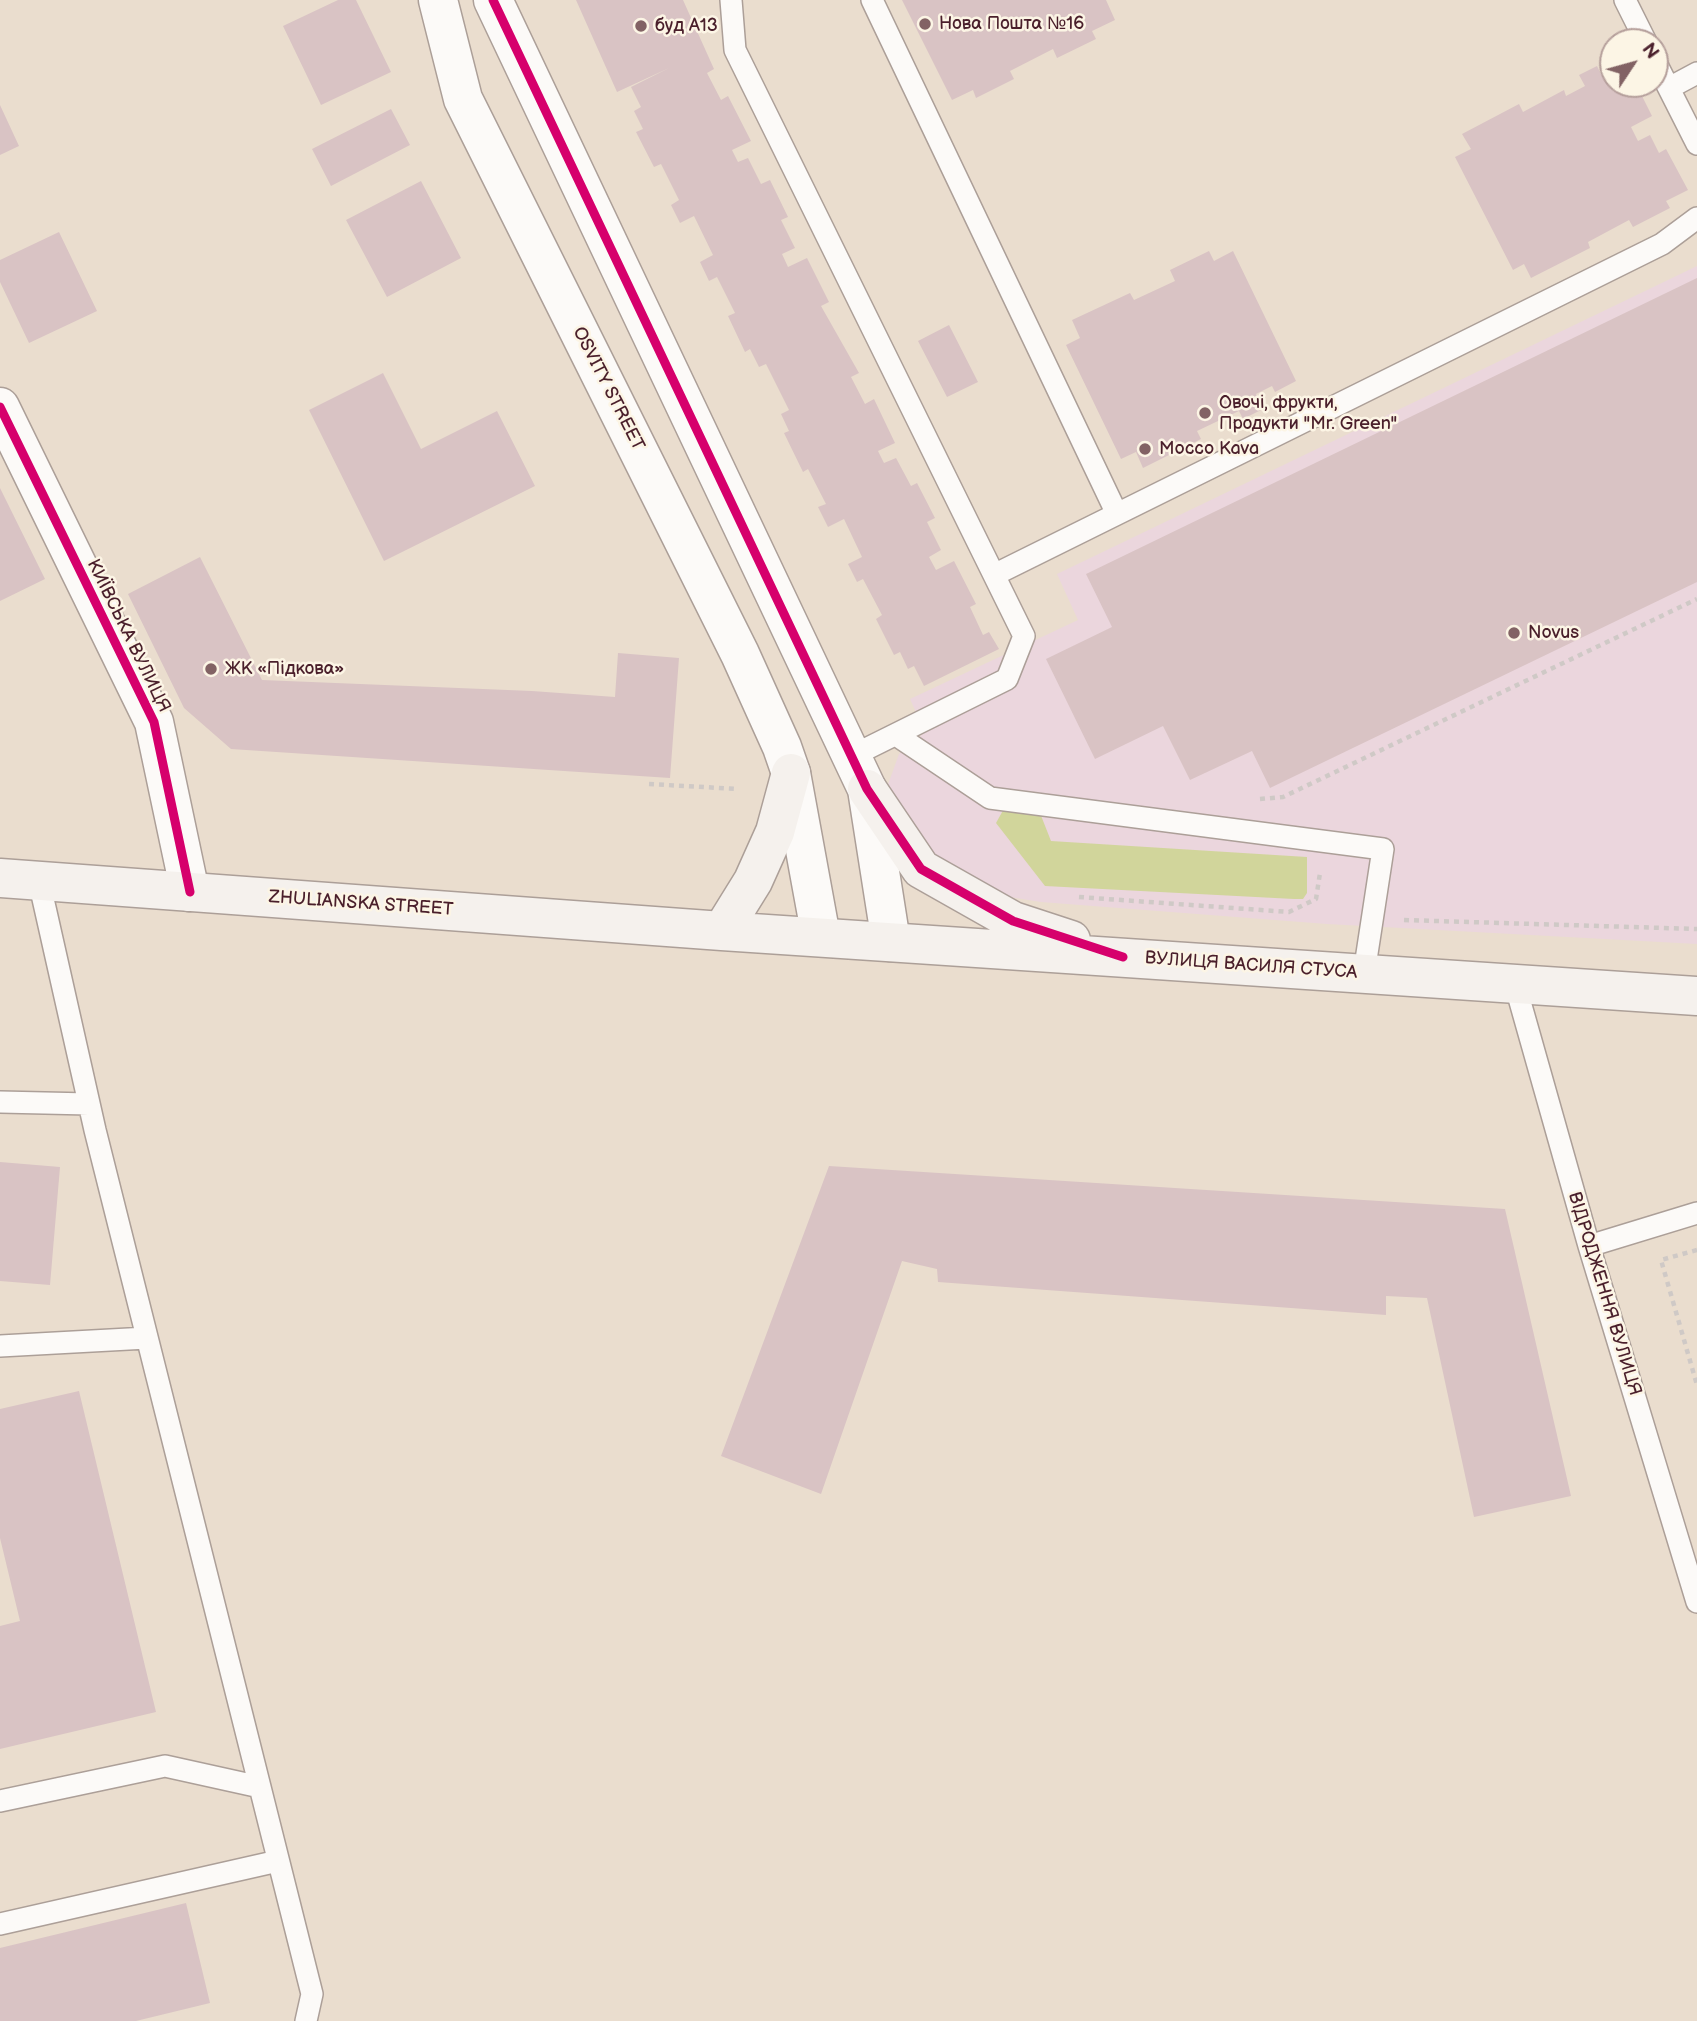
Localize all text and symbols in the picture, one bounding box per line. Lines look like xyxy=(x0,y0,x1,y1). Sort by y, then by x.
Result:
place label: Нова Пошта №16 xyxy=(939,13,1084,35)
place label: буд А13 xyxy=(655,15,718,37)
marker: Нова Пошта №16 xyxy=(917,16,933,32)
marker: буд А13 xyxy=(633,18,649,34)
north arrow xyxy=(1599,28,1669,98)
text: N xyxy=(1636,39,1663,64)
street label: OSVITY STREET xyxy=(567,323,649,455)
place label: Овочі, фрукти, Продукти "Mr. Green" xyxy=(1219,392,1397,434)
marker: Овочі, фрукти, Продукти "Mr. Green" xyxy=(1197,405,1213,421)
place label: Mocco Kava xyxy=(1159,438,1259,460)
marker: Mocco Kava xyxy=(1137,441,1153,457)
street label: КИЇВСЬКА ВУЛИЦЯ xyxy=(82,556,174,716)
place label: Novus xyxy=(1528,622,1579,644)
marker: Novus xyxy=(1506,625,1522,641)
place label: ЖК «Підкова» xyxy=(225,658,344,680)
marker: ЖК «Підкова» xyxy=(203,661,219,677)
street label: ZHULIANSKA STREET xyxy=(268,887,454,921)
street label: ВУЛИЦЯ ВАСИЛЯ СТУСА xyxy=(1144,948,1358,984)
street label: ВІДРОДЖЕННЯ ВУЛИЦЯ xyxy=(1563,1190,1645,1398)

